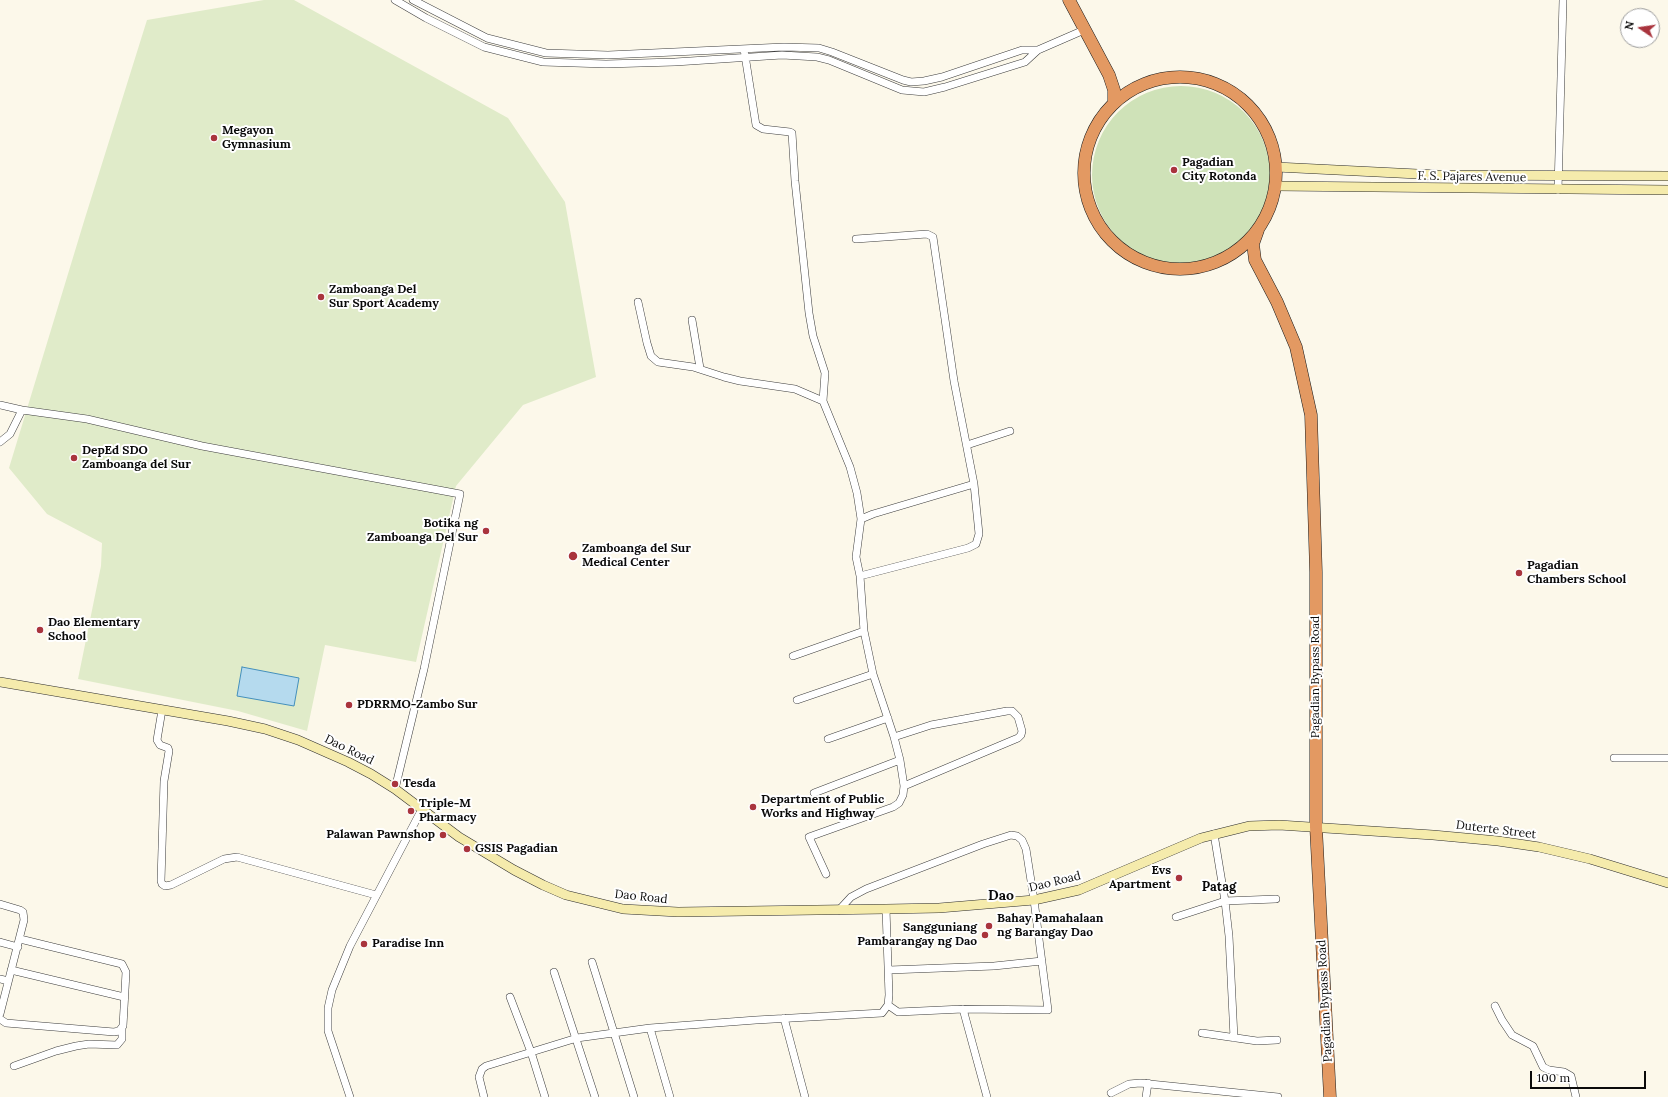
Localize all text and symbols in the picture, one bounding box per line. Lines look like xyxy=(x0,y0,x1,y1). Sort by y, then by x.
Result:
north arrow xyxy=(1620,8,1660,48)
text: N xyxy=(1622,20,1637,31)
place label: Megayon Gymnasium xyxy=(222,124,291,152)
marker: Megayon Gymnasium xyxy=(209,133,219,143)
place label: Pagadian City Rotonda xyxy=(1182,156,1257,184)
marker: Pagadian City Rotonda xyxy=(1169,165,1179,175)
street label: F. S. Pajares Avenue xyxy=(1418,169,1526,185)
place label: Zamboanga Del Sur Sport Academy xyxy=(329,283,439,311)
marker: Zamboanga Del Sur Sport Academy xyxy=(316,292,326,302)
place label: DepEd SDO Zamboanga del Sur xyxy=(82,444,191,472)
marker: DepEd SDO Zamboanga del Sur xyxy=(69,453,79,463)
place label: Botika ng Zamboanga Del Sur xyxy=(367,517,478,545)
marker: Botika ng Zamboanga Del Sur xyxy=(481,526,491,536)
place label: Zamboanga del Sur Medical Center xyxy=(582,542,691,570)
marker: Zamboanga del Sur Medical Center xyxy=(567,550,579,562)
place label: Pagadian Chambers School xyxy=(1527,559,1626,587)
marker: Pagadian Chambers School xyxy=(1514,568,1524,578)
place label: Dao Elementary School xyxy=(48,616,140,644)
street label: Pagadian Bypass Road xyxy=(1309,616,1323,738)
marker: Dao Elementary School xyxy=(35,625,45,635)
place label: PDRRMO-Zambo Sur xyxy=(357,698,478,712)
marker: PDRRMO-Zambo Sur xyxy=(344,700,354,710)
street label: Dao Road xyxy=(322,732,376,768)
place label: Tesda xyxy=(403,777,436,791)
marker: Tesda xyxy=(390,779,400,789)
place label: Department of Public Works and Highway xyxy=(761,793,884,821)
place label: Triple-M Pharmacy xyxy=(419,797,476,825)
marker: Department of Public Works and Highway xyxy=(748,802,758,812)
marker: Triple-M Pharmacy xyxy=(406,806,416,816)
street label: Duterte Street xyxy=(1455,818,1537,842)
place label: Palawan Pawnshop xyxy=(326,828,435,842)
marker: Palawan Pawnshop xyxy=(438,830,448,840)
place label: GSIS Pagadian xyxy=(475,842,558,856)
marker: GSIS Pagadian xyxy=(462,844,472,854)
place label: Evs Apartment xyxy=(1109,864,1171,892)
street label: Dao Road xyxy=(1028,869,1082,895)
marker: Evs Apartment xyxy=(1174,873,1184,883)
district label: Patag xyxy=(1202,879,1236,895)
street label: Dao Road xyxy=(614,887,668,907)
district label: Dao xyxy=(988,888,1014,904)
place label: Bahay Pamahalaan ng Barangay Dao xyxy=(997,912,1103,940)
place label: Sangguniang Pambarangay ng Dao xyxy=(857,921,977,949)
marker: Bahay Pamahalaan ng Barangay Dao xyxy=(984,921,994,931)
marker: Sangguniang Pambarangay ng Dao xyxy=(980,930,990,940)
place label: Paradise Inn xyxy=(372,937,444,951)
marker: Paradise Inn xyxy=(359,939,369,949)
street label: Pagadian Bypass Road xyxy=(1315,939,1335,1063)
scale bar xyxy=(1532,1063,1648,1089)
text: 100 m xyxy=(1537,1070,1570,1085)

